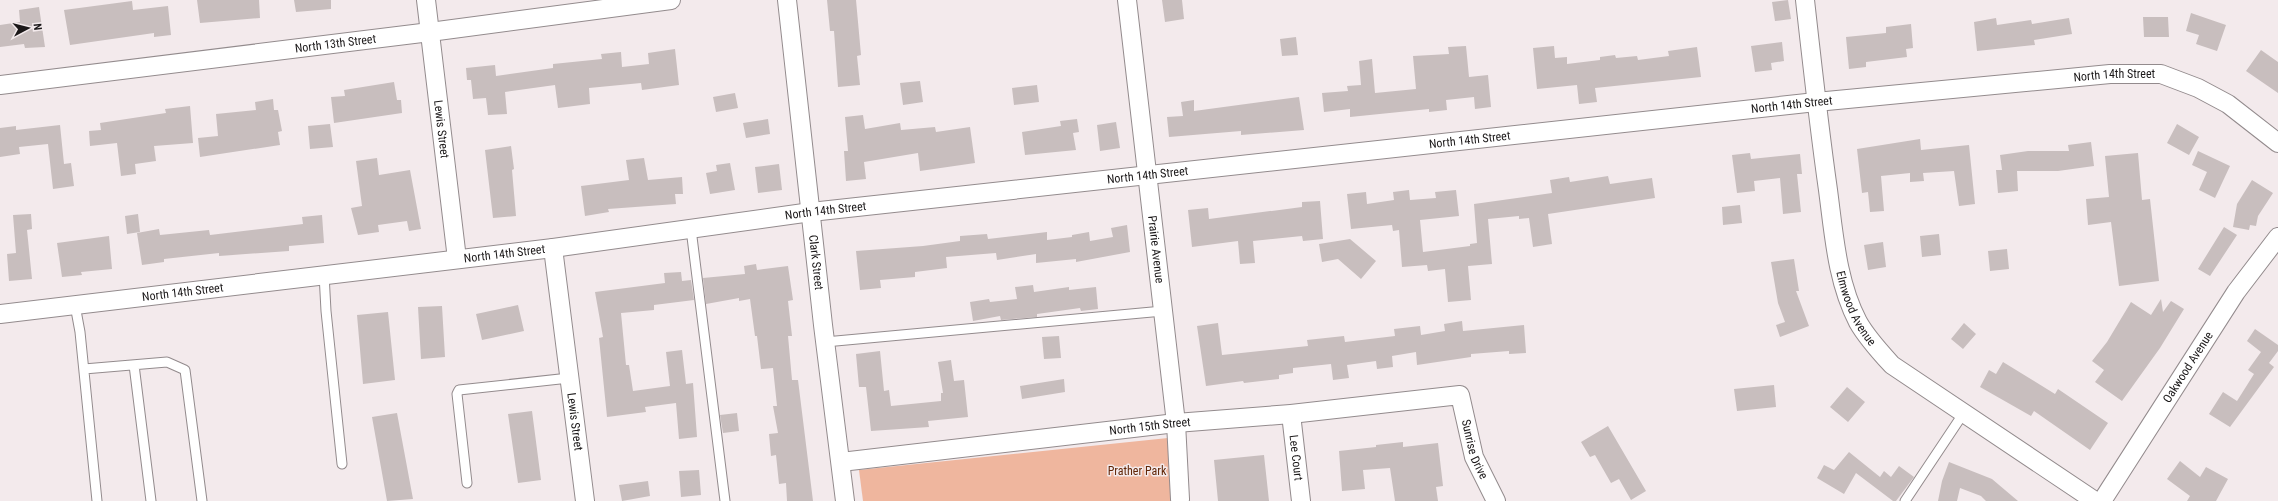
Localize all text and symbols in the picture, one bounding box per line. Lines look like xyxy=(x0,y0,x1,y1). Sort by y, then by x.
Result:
north arrow xyxy=(8,8,48,48)
text: N xyxy=(31,23,44,31)
street label: North 13th Street xyxy=(294,32,377,56)
street label: North 14th Street xyxy=(2073,67,2156,84)
street label: North 14th Street xyxy=(1750,93,1833,116)
street label: Lewis Street xyxy=(431,99,452,159)
street label: North 14th Street xyxy=(1428,128,1511,151)
street label: North 14th Street xyxy=(1106,164,1189,187)
street label: North 14th Street xyxy=(784,199,867,223)
street label: Prairie Avenue xyxy=(1145,215,1167,284)
street label: Clark Street xyxy=(806,234,826,291)
street label: North 14th Street xyxy=(463,242,546,266)
street label: Elmwood Avenue xyxy=(1833,270,1879,349)
street label: North 14th Street xyxy=(141,280,225,304)
street label: Oakwood Avenue xyxy=(2160,329,2216,405)
street label: Lewis Street xyxy=(564,392,586,452)
street label: North 15th Street xyxy=(1109,415,1192,438)
street label: Sunrise Drive xyxy=(1459,418,1491,482)
street label: Lee Court xyxy=(1286,434,1306,482)
park label: Prather Park xyxy=(1108,464,1167,478)

